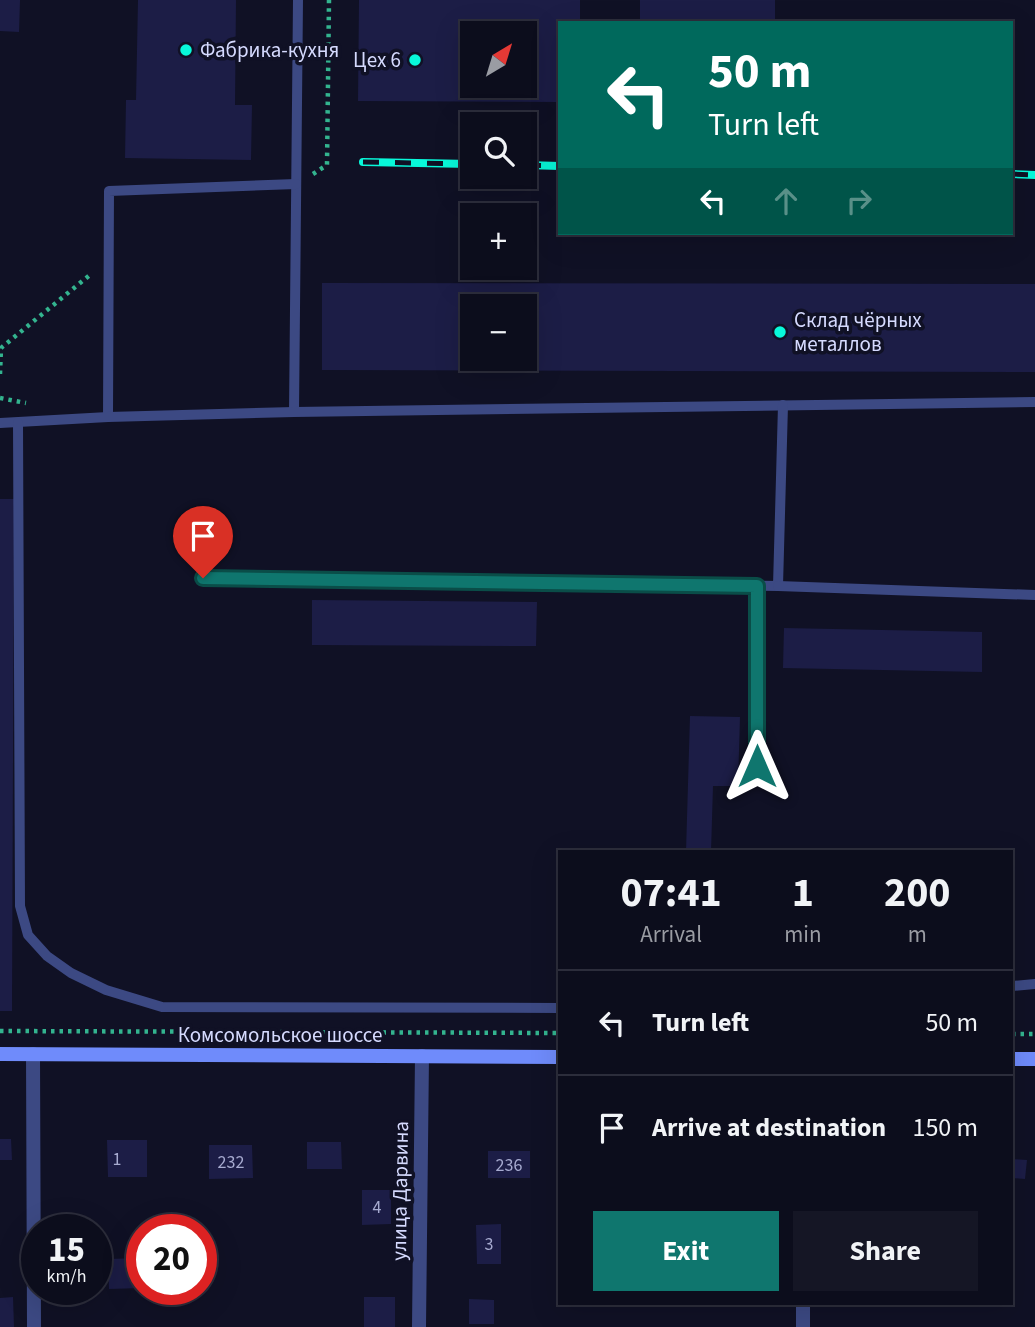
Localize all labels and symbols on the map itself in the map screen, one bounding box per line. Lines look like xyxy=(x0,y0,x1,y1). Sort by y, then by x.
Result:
north arrow xyxy=(460,21,537,98)
place label: Фабрика-кухня xyxy=(200,35,339,65)
marker: Фабрика-кухня xyxy=(178,42,194,58)
place label: Цех 6 xyxy=(353,45,401,75)
marker: Цех 6 xyxy=(407,52,423,68)
place label: Склад чёрных металлов xyxy=(794,305,922,359)
marker: Склад чёрных металлов xyxy=(772,324,788,340)
pin xyxy=(173,506,233,578)
position arrow xyxy=(720,729,794,803)
street label: Комсомольское шоссе xyxy=(178,1020,382,1050)
street label: улица Дарвина xyxy=(384,1121,416,1261)
house number: 1 xyxy=(113,1147,121,1172)
house number: 232 xyxy=(218,1150,244,1175)
house number: 236 xyxy=(496,1153,522,1178)
house number: 4 xyxy=(373,1195,382,1220)
speed limit sign: 20 xyxy=(126,1214,217,1305)
house number: 3 xyxy=(485,1232,494,1257)

